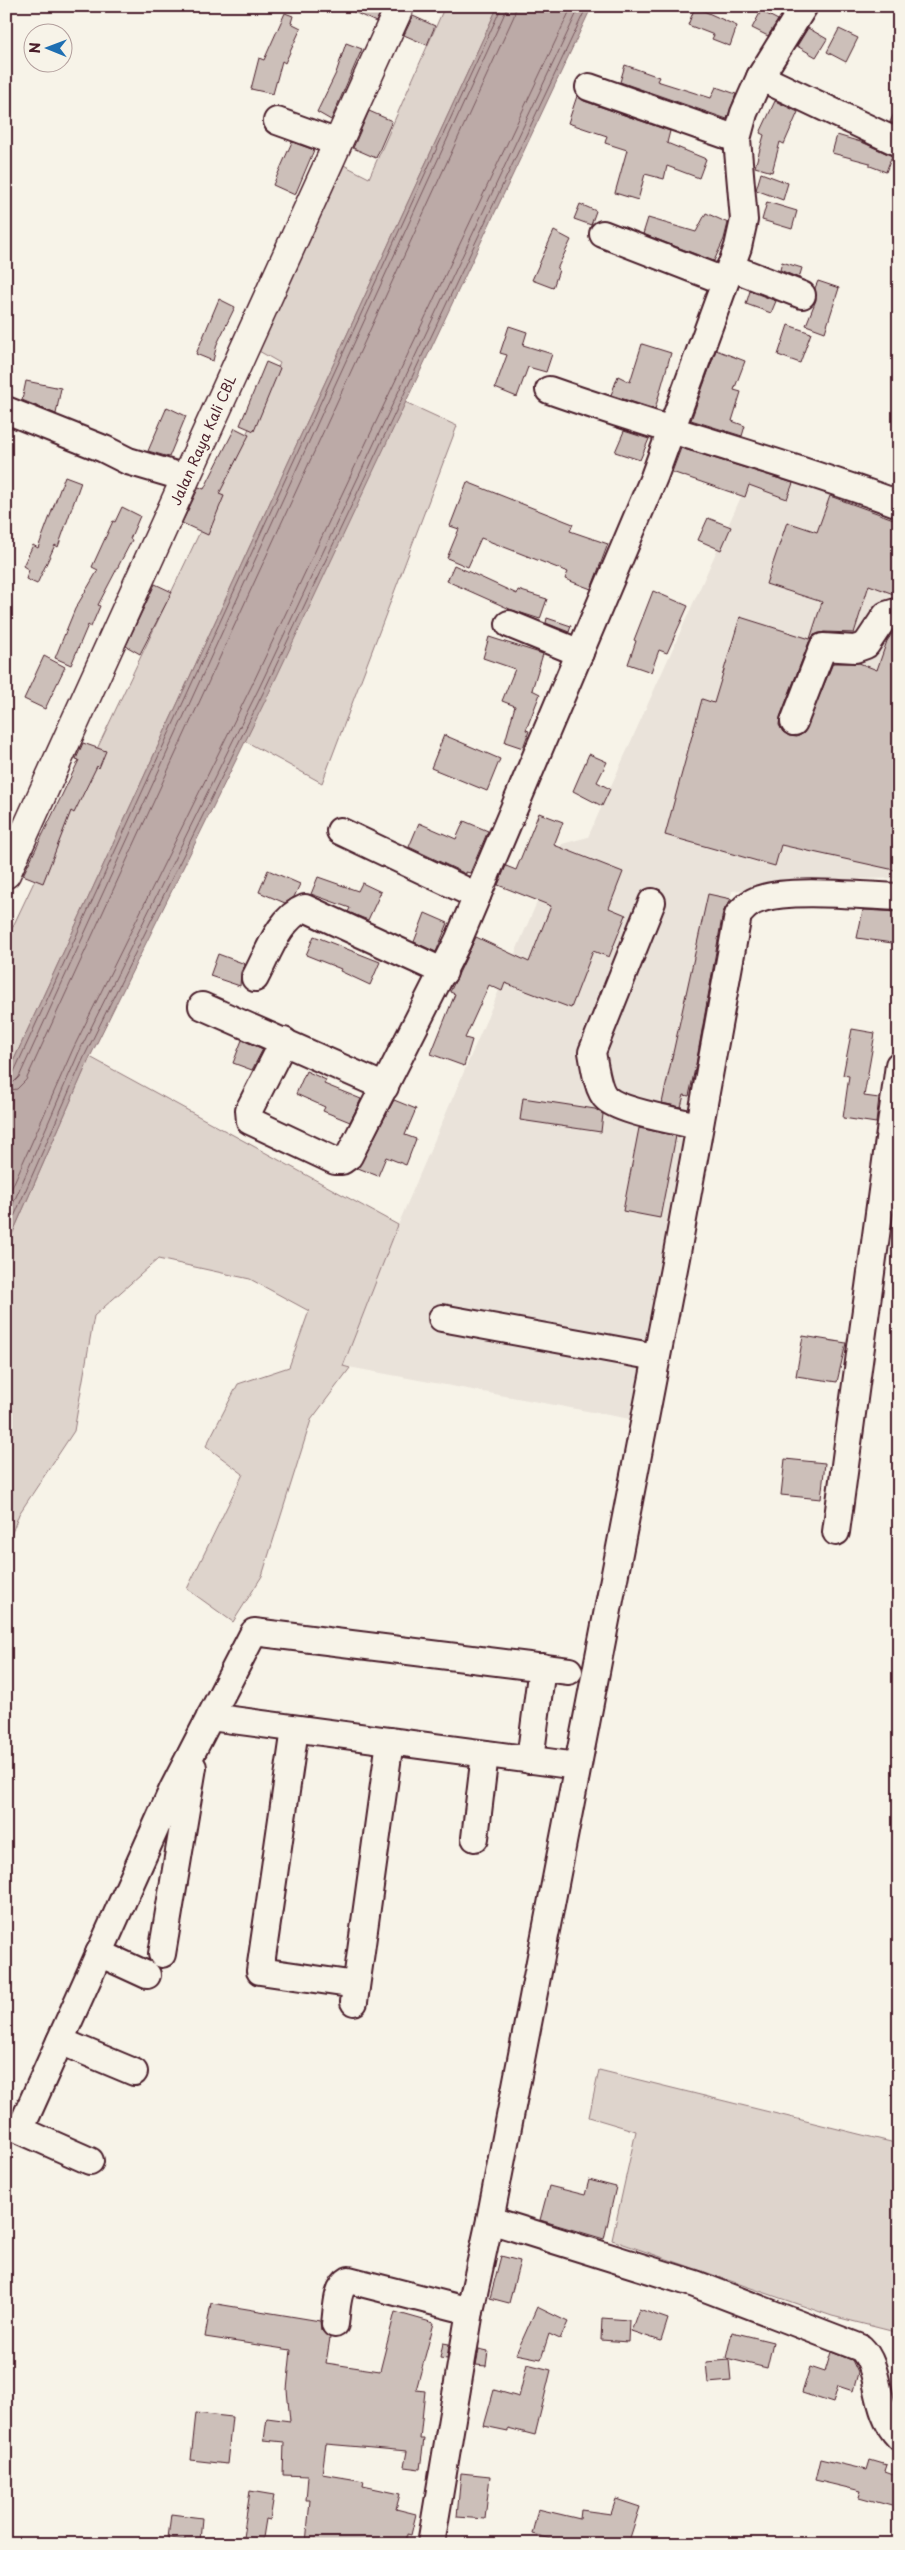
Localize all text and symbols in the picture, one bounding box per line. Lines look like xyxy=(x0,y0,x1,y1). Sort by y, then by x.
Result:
north arrow xyxy=(22,22,72,72)
text: N xyxy=(24,42,45,53)
street label: Jalan Raya Kali CBL xyxy=(165,372,241,508)

